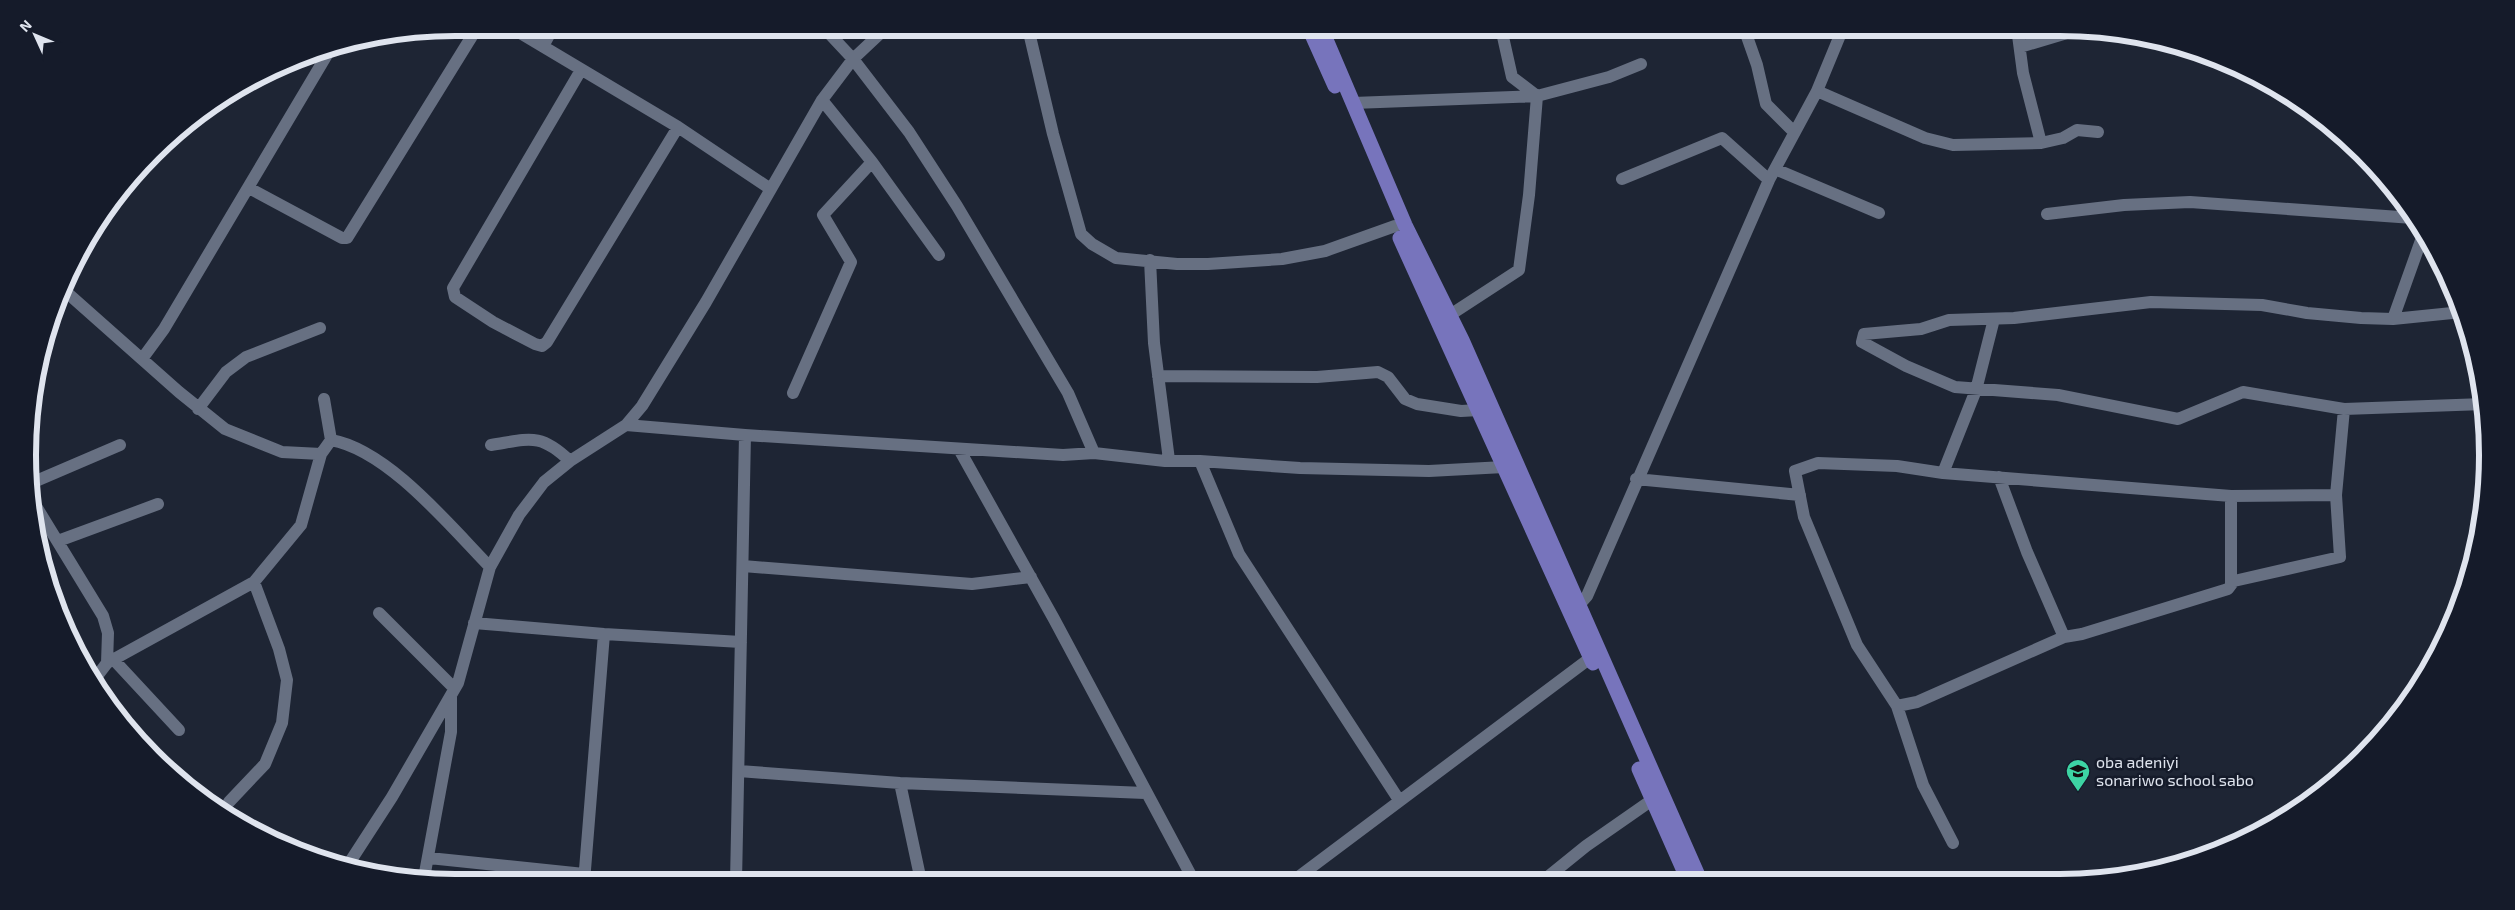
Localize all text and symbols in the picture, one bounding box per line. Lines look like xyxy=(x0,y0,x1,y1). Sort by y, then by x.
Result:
north arrow xyxy=(10,10,60,60)
text: N xyxy=(16,16,35,35)
place label: oba adeniyi sonariwo school sabo xyxy=(2096,752,2254,789)
school or university icon: oba adeniyi sonariwo school sabo xyxy=(2065,758,2091,792)

